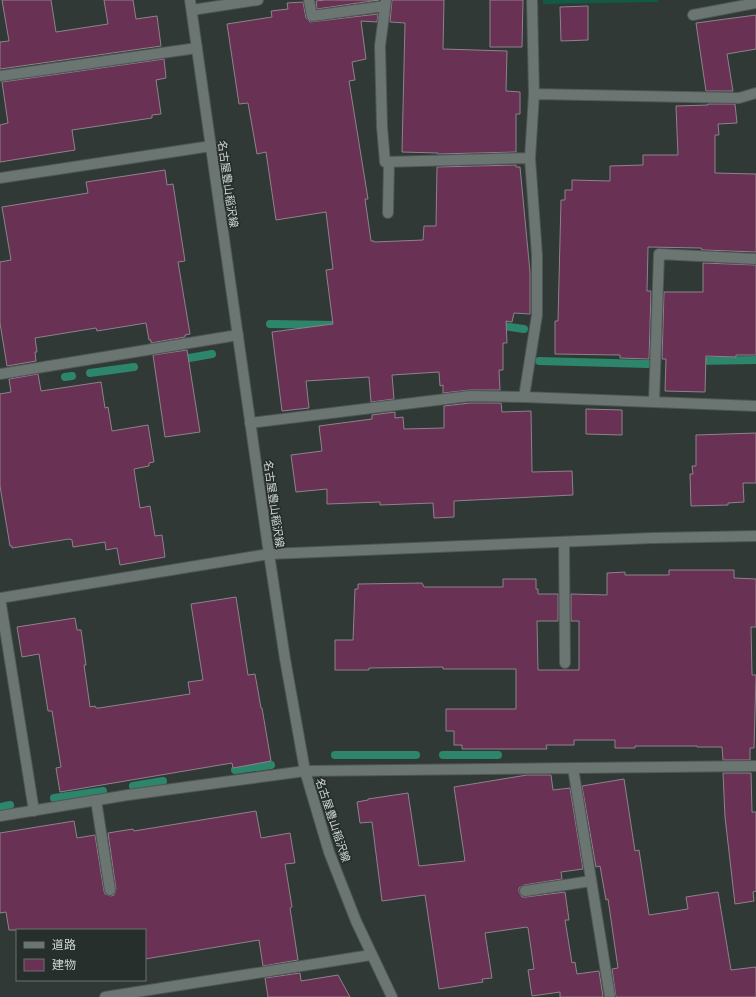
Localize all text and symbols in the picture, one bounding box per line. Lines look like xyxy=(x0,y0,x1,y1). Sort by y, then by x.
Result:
street label: 名古屋豊山稲沢線 xyxy=(215,140,240,229)
street label: 名古屋豊山稲沢線 xyxy=(261,460,286,549)
street label: 名古屋豊山稲沢線 xyxy=(313,776,352,864)
legend xyxy=(16,929,146,981)
text: 道路 xyxy=(52,938,76,952)
text: 建物 xyxy=(52,958,76,972)

